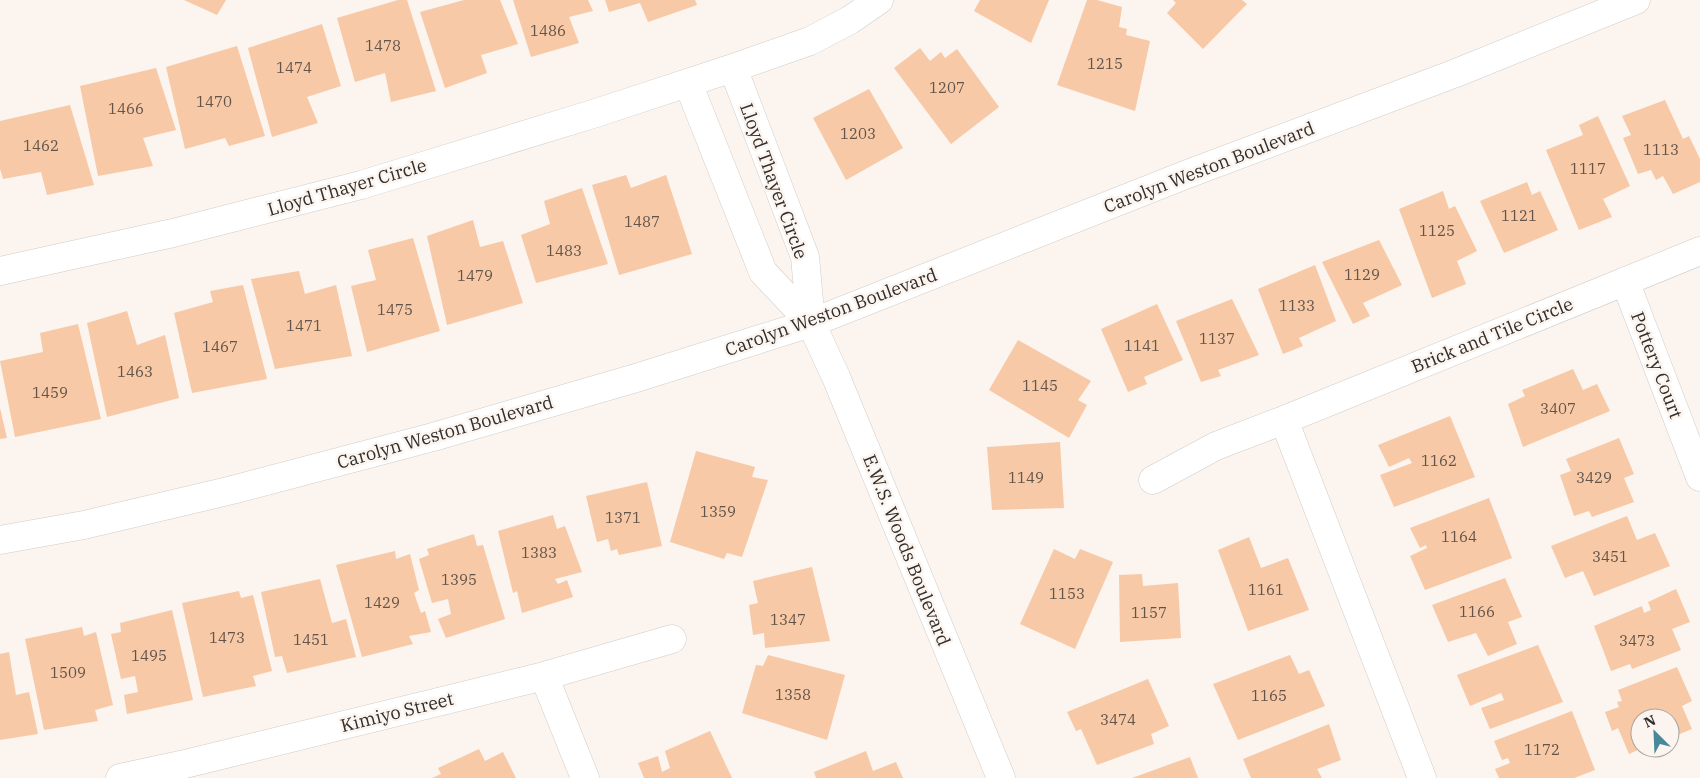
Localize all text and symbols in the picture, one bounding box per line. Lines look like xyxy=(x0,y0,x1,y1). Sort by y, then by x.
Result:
house number: 1486 xyxy=(530,21,566,40)
house number: 1478 xyxy=(365,36,401,55)
house number: 1215 xyxy=(1087,54,1123,73)
house number: 1474 xyxy=(276,58,312,77)
house number: 1207 xyxy=(929,78,965,97)
house number: 1470 xyxy=(196,92,232,111)
house number: 1466 xyxy=(108,99,144,118)
street label: Lloyd Thayer Circle xyxy=(735,100,813,262)
street label: Carolyn Weston Boulevard xyxy=(1100,116,1318,218)
house number: 1203 xyxy=(840,124,876,143)
house number: 1462 xyxy=(23,136,59,155)
house number: 1113 xyxy=(1643,140,1679,159)
street label: Lloyd Thayer Circle xyxy=(265,153,429,221)
house number: 1117 xyxy=(1570,159,1606,178)
house number: 1121 xyxy=(1501,206,1537,225)
house number: 1487 xyxy=(624,212,660,231)
house number: 1125 xyxy=(1419,221,1455,240)
house number: 1483 xyxy=(546,241,582,260)
street label: Carolyn Weston Boulevard xyxy=(722,263,940,361)
house number: 1129 xyxy=(1344,265,1380,284)
house number: 1479 xyxy=(457,266,493,285)
street label: Brick and Tile Circle xyxy=(1408,292,1576,378)
house number: 1133 xyxy=(1279,296,1315,315)
house number: 1475 xyxy=(377,300,413,319)
street label: Pottery Court xyxy=(1626,308,1688,422)
house number: 1471 xyxy=(286,316,322,335)
house number: 1137 xyxy=(1199,329,1235,348)
house number: 1141 xyxy=(1124,336,1160,355)
house number: 1467 xyxy=(202,337,238,356)
house number: 1463 xyxy=(117,362,153,381)
house number: 1145 xyxy=(1022,376,1058,395)
house number: 1459 xyxy=(32,383,68,402)
street label: Carolyn Weston Boulevard xyxy=(334,390,556,474)
house number: 3407 xyxy=(1540,399,1576,418)
street label: E.W.S. Woods Boulevard xyxy=(858,451,956,649)
house number: 1162 xyxy=(1421,451,1457,470)
house number: 1149 xyxy=(1008,468,1044,487)
house number: 3429 xyxy=(1576,468,1612,487)
house number: 1359 xyxy=(700,502,736,521)
house number: 1371 xyxy=(605,508,641,527)
house number: 1164 xyxy=(1441,527,1477,546)
house number: 1383 xyxy=(521,543,557,562)
house number: 3451 xyxy=(1592,547,1628,566)
house number: 1395 xyxy=(441,570,477,589)
house number: 1161 xyxy=(1248,580,1284,599)
house number: 1153 xyxy=(1049,584,1085,603)
house number: 1429 xyxy=(364,593,400,612)
house number: 1166 xyxy=(1459,602,1495,621)
house number: 1157 xyxy=(1131,603,1167,622)
house number: 1347 xyxy=(770,610,806,629)
house number: 1473 xyxy=(209,628,245,647)
house number: 1451 xyxy=(293,630,329,649)
house number: 3473 xyxy=(1619,631,1655,650)
house number: 1495 xyxy=(131,646,167,665)
house number: 1509 xyxy=(50,663,86,682)
house number: 1358 xyxy=(775,685,811,704)
house number: 1165 xyxy=(1251,686,1287,705)
street label: Kimiyo Street xyxy=(338,687,456,737)
north arrow xyxy=(1630,708,1680,758)
house number: 3474 xyxy=(1100,710,1136,729)
text: N xyxy=(1641,711,1658,732)
house number: 1172 xyxy=(1524,740,1560,759)

